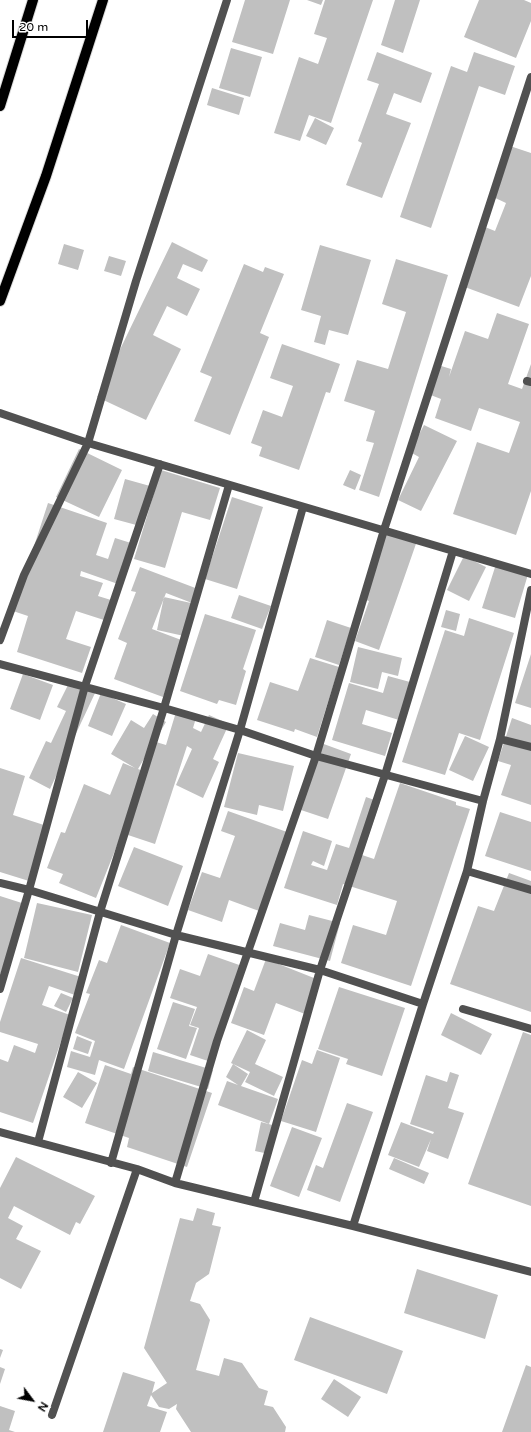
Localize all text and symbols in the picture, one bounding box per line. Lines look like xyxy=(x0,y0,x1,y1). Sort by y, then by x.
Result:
scale bar xyxy=(14,12,90,38)
text: 20 m xyxy=(19,20,48,34)
north arrow xyxy=(12,1380,52,1420)
text: N xyxy=(35,1399,50,1414)

